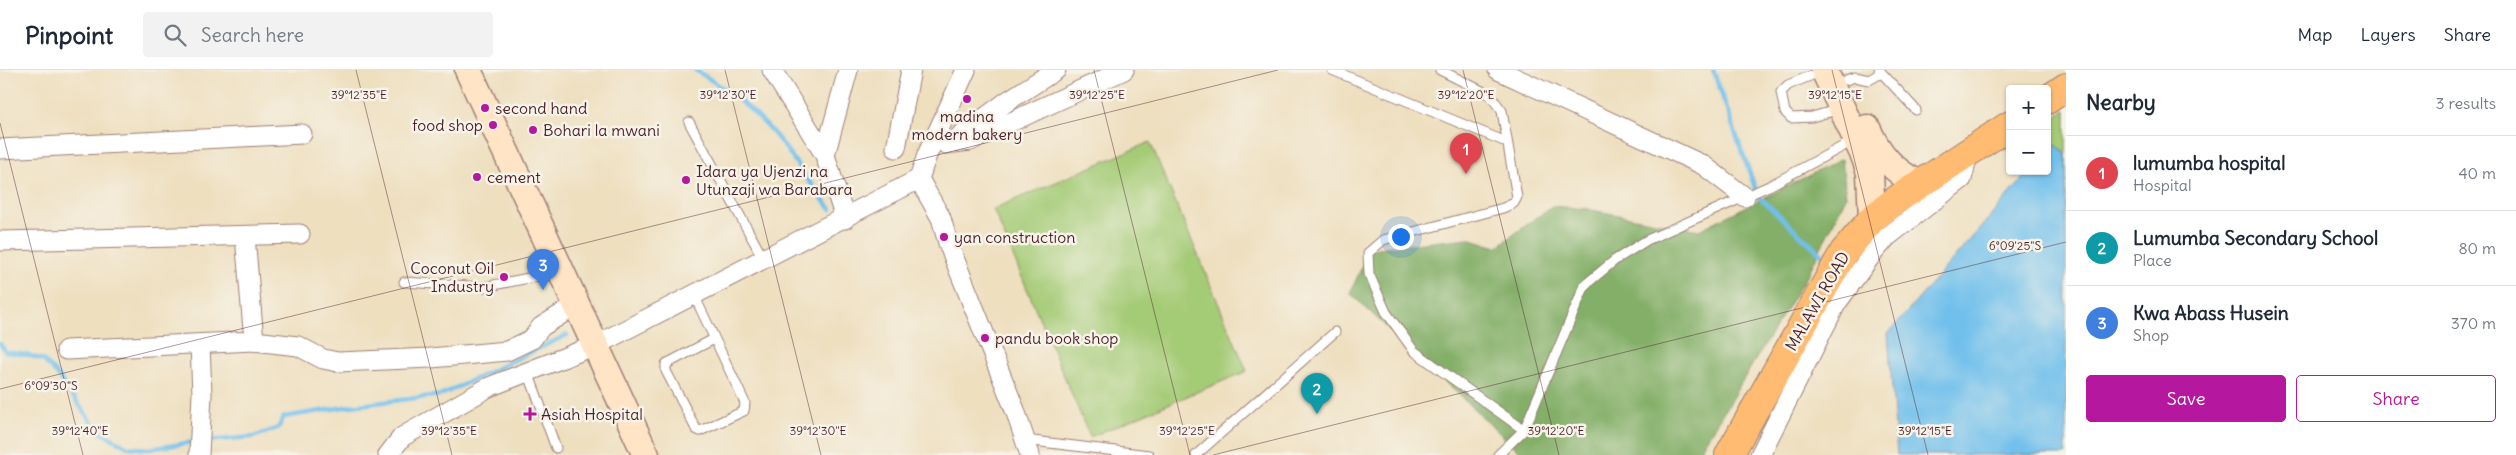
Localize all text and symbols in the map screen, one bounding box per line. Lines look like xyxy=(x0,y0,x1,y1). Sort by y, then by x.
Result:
search box xyxy=(143,12,493,57)
text: Pinpoint xyxy=(25,20,113,50)
icon: search xyxy=(161,21,189,49)
text: Search here xyxy=(201,23,304,47)
text: Map xyxy=(2297,23,2332,46)
text: Layers xyxy=(2360,23,2416,46)
text: Share xyxy=(2444,23,2491,46)
map controls xyxy=(2006,85,2051,175)
button: + xyxy=(2006,85,2051,130)
text: 39°12'35"E xyxy=(331,87,387,102)
text: 39°12'30"E xyxy=(699,87,757,102)
text: 39°12'25"E xyxy=(1069,87,1125,102)
text: 39°12'20"E xyxy=(1438,87,1494,102)
text: 39°12'15"E xyxy=(1808,87,1862,102)
text: Nearby xyxy=(2086,89,2156,116)
marker: madina modern bakery xyxy=(961,93,973,105)
text: 3 results xyxy=(2436,93,2496,113)
place label: second hand xyxy=(495,98,587,118)
marker: second hand xyxy=(479,102,491,114)
place label: madina modern bakery xyxy=(912,106,1022,144)
place label: food shop xyxy=(412,115,483,135)
marker: food shop xyxy=(487,119,499,131)
place label: Bohari la mwani xyxy=(543,120,660,140)
marker: Bohari la mwani xyxy=(527,124,539,136)
button: − xyxy=(2006,130,2051,175)
pin: 1 xyxy=(1450,133,1482,174)
text: lumumba hospital xyxy=(2133,151,2285,175)
place label: Idara ya Ujenzi na Utunzaji wa Barabara xyxy=(696,161,853,199)
text: 1 xyxy=(2099,163,2105,183)
text: 40 m xyxy=(2458,163,2496,183)
place label: cement xyxy=(487,167,541,187)
marker: cement xyxy=(471,171,483,183)
marker: Idara ya Ujenzi na Utunzaji wa Barabara xyxy=(680,174,692,186)
text: Hospital xyxy=(2133,175,2192,195)
your location xyxy=(1388,224,1414,250)
text: Lumumba Secondary School xyxy=(2133,226,2378,250)
place label: yan construction xyxy=(954,227,1075,247)
marker: yan construction xyxy=(938,231,950,243)
text: 6°09'25"S xyxy=(1989,238,2041,253)
text: 2 xyxy=(2098,238,2106,258)
text: 80 m xyxy=(2458,238,2496,258)
street label: MALAWI ROAD xyxy=(1781,248,1853,354)
pin: 3 xyxy=(527,249,559,290)
text: Place xyxy=(2133,250,2172,270)
place label: Coconut Oil Industry xyxy=(410,258,494,296)
marker: Coconut Oil Industry xyxy=(498,271,510,283)
text: Kwa Abass Husein xyxy=(2133,301,2289,325)
text: 3 xyxy=(2097,313,2107,333)
text: 370 m xyxy=(2451,313,2496,333)
text: Shop xyxy=(2133,325,2169,345)
place label: pandu book shop xyxy=(995,328,1119,348)
marker: pandu book shop xyxy=(979,332,991,344)
pin: 2 xyxy=(1301,373,1333,414)
button: Save xyxy=(2086,375,2286,422)
button: Share xyxy=(2296,375,2496,422)
text: 6°09'30"S xyxy=(24,378,78,393)
place label: Asiah Hospital xyxy=(541,404,643,424)
marker: Asiah Hospital xyxy=(523,407,537,421)
text: 39°12'40"E xyxy=(51,423,109,438)
text: 39°12'35"E xyxy=(421,423,477,438)
text: 39°12'30"E xyxy=(789,423,847,438)
text: 39°12'25"E xyxy=(1159,423,1215,438)
text: 39°12'20"E xyxy=(1528,423,1584,438)
text: 39°12'15"E xyxy=(1898,423,1952,438)

